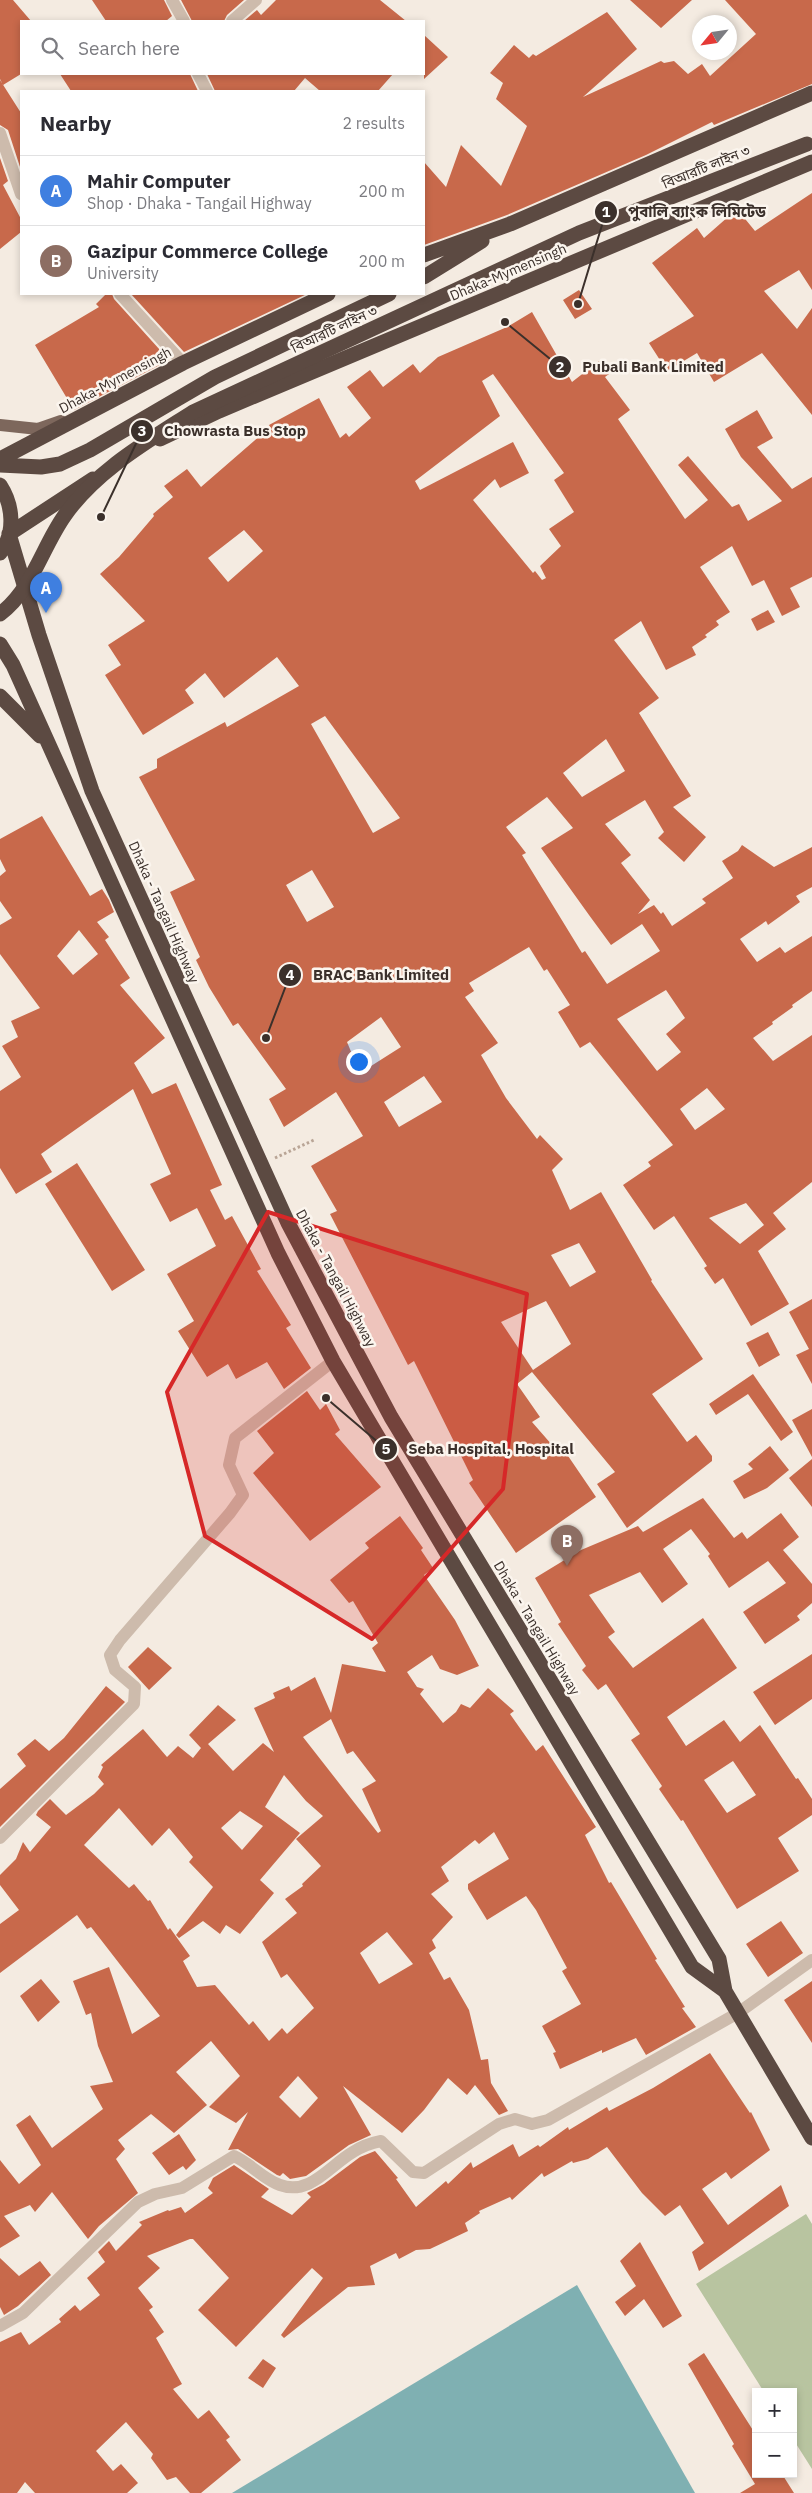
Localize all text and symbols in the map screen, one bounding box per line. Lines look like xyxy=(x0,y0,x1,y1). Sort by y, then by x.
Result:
north arrow xyxy=(692,15,737,60)
search box xyxy=(20,20,425,75)
icon: search xyxy=(38,34,66,62)
text: Search here xyxy=(78,36,180,60)
text: Nearby xyxy=(40,109,111,137)
text: 2 results xyxy=(342,113,405,133)
street label: বিআরটি লাইন ৩ xyxy=(659,141,752,193)
text: Mahir Computer xyxy=(87,169,231,193)
text: A xyxy=(51,181,61,201)
text: 200 m xyxy=(358,181,405,201)
text: Shop · Dhaka - Tangail Highway xyxy=(87,193,312,213)
callout: পুবালি ব্যাংক লিমিটেড xyxy=(593,197,776,227)
text: 1 xyxy=(601,202,611,221)
text: পুবালি ব্যাংক লিমিটেড xyxy=(628,202,766,222)
text: Gazipur Commerce College xyxy=(87,239,328,263)
street label: Dhaka-Mymensingh xyxy=(447,239,569,305)
text: B xyxy=(51,251,61,271)
text: 200 m xyxy=(358,251,405,271)
text: University xyxy=(87,263,159,283)
street label: বিআরটি লাইন ৩ xyxy=(287,301,380,357)
street label: Dhaka-Mymensingh xyxy=(56,343,174,417)
callout: Pubali Bank Limited xyxy=(547,352,734,382)
text: 2 xyxy=(555,357,565,376)
text: Pubali Bank Limited xyxy=(582,357,724,376)
callout: Chowrasta Bus Stop xyxy=(129,416,316,446)
text: 3 xyxy=(137,421,147,440)
text: Chowrasta Bus Stop xyxy=(164,421,306,440)
pin: A xyxy=(30,572,62,613)
street label: Dhaka - Tangail Highway xyxy=(125,838,203,986)
callout: BRAC Bank Limited xyxy=(278,960,459,990)
text: 4 xyxy=(285,965,295,984)
text: BRAC Bank Limited xyxy=(313,965,449,984)
your location xyxy=(346,1049,372,1075)
street label: Dhaka - Tangail Highway xyxy=(292,1206,380,1350)
callout: Seba Hospital, Hospital xyxy=(373,1434,584,1464)
text: 5 xyxy=(381,1439,391,1458)
text: Seba Hospital, Hospital xyxy=(408,1439,574,1458)
pin: B xyxy=(551,1525,583,1566)
street label: Dhaka - Tangail Highway xyxy=(490,1558,584,1698)
map controls xyxy=(752,2388,797,2478)
button: + xyxy=(752,2388,797,2433)
button: − xyxy=(752,2433,797,2478)

